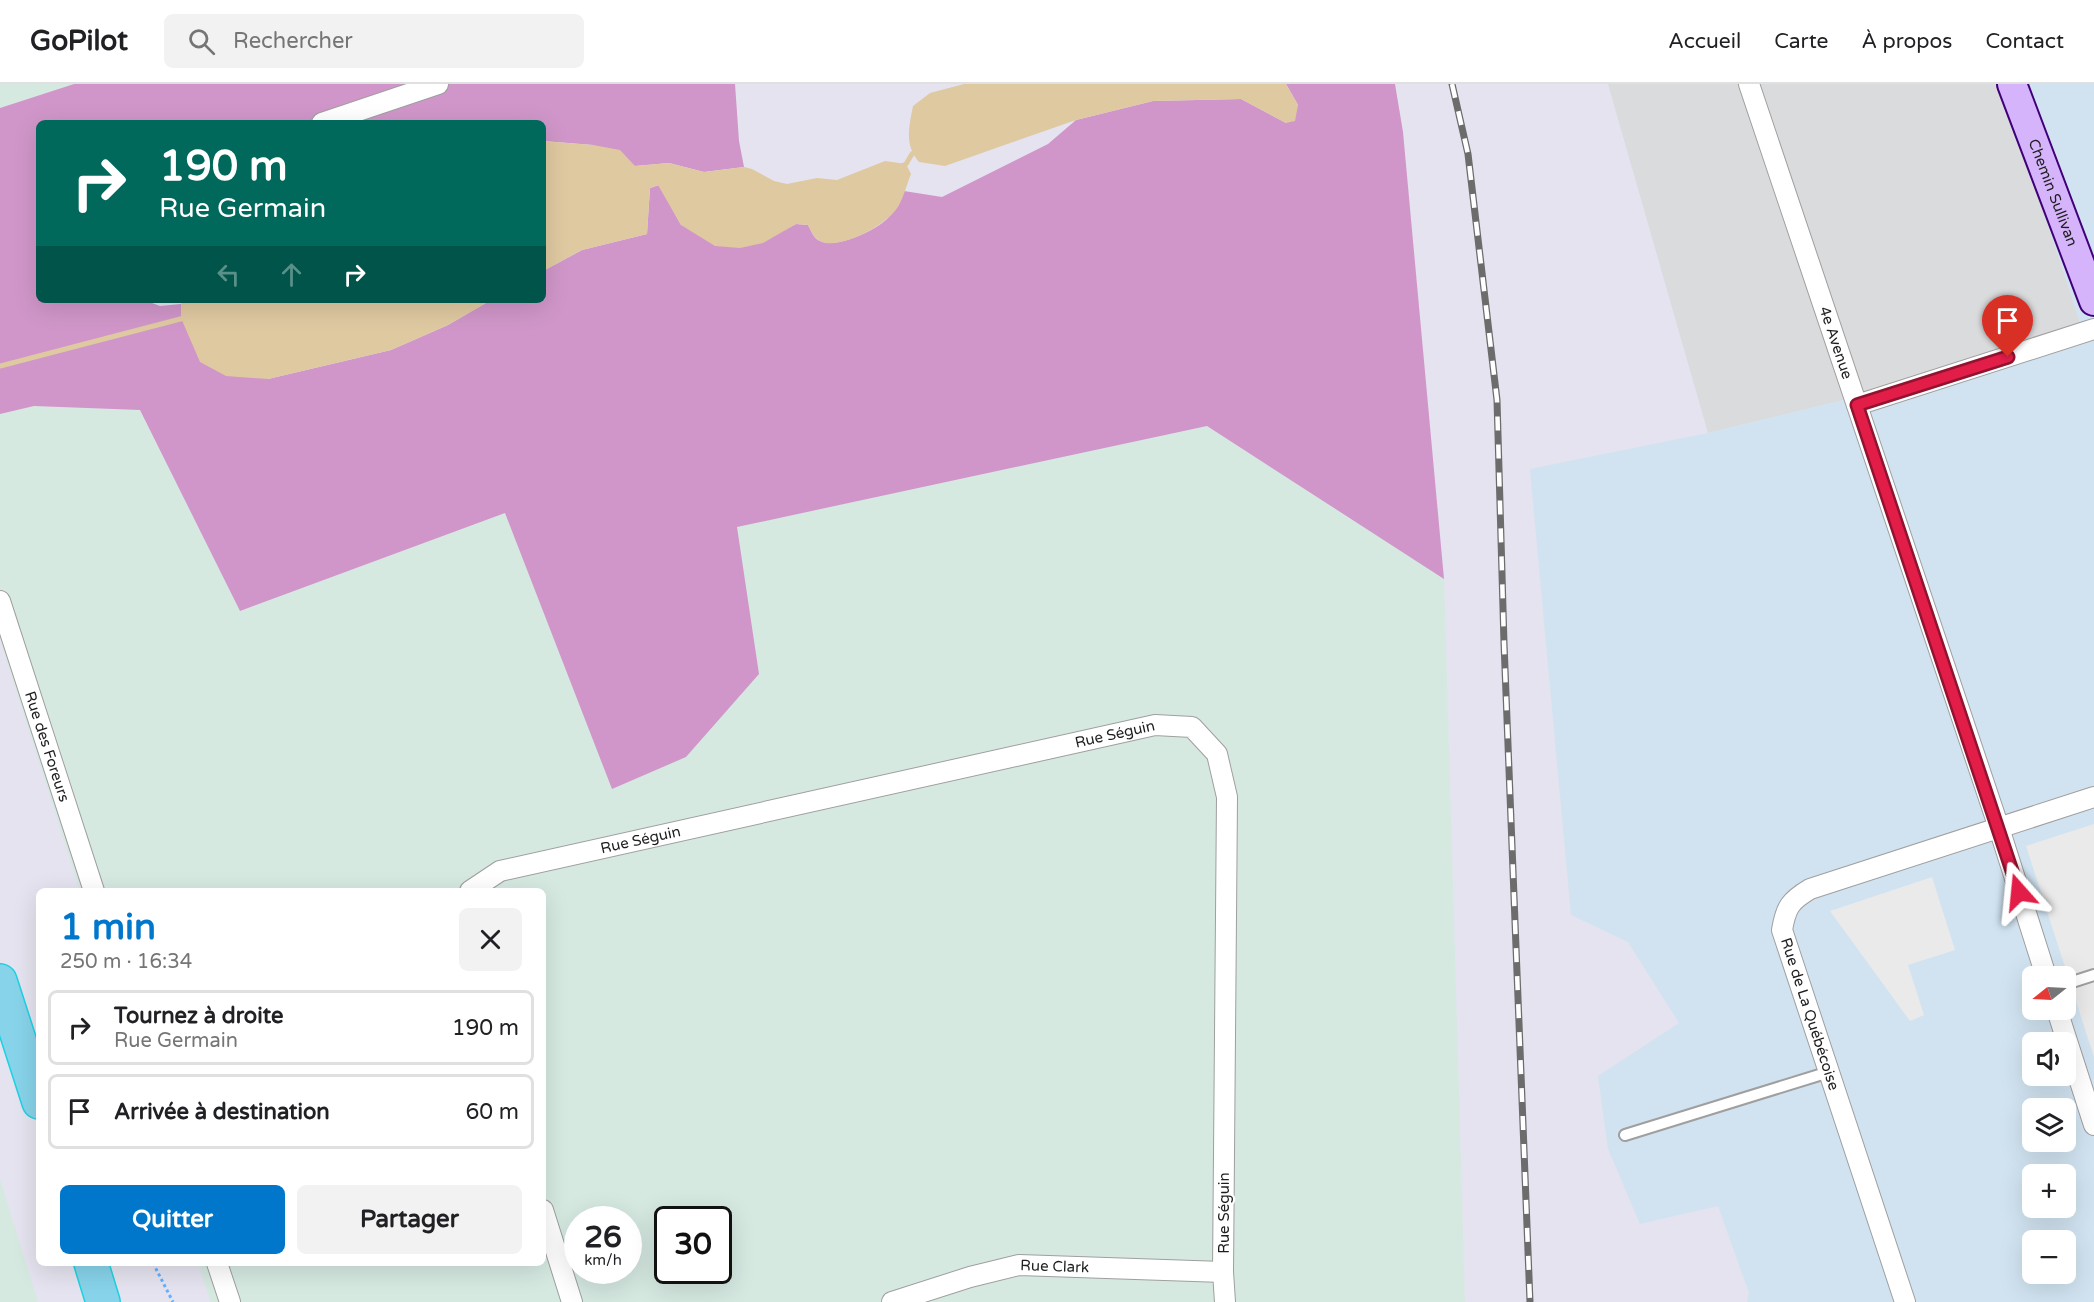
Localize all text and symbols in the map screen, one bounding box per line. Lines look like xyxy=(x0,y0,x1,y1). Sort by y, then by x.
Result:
search box xyxy=(164,14,584,68)
text: GoPilot xyxy=(30,24,128,58)
icon: search xyxy=(185,25,218,58)
text: Rechercher xyxy=(233,28,353,54)
text: Accueil xyxy=(1668,29,1741,54)
text: Carte xyxy=(1774,29,1828,54)
text: À propos xyxy=(1861,29,1952,54)
text: Contact xyxy=(1985,29,2064,54)
street label: Chemin Sullivan xyxy=(2025,136,2082,249)
text: 190 m xyxy=(159,141,288,192)
icon: right xyxy=(60,144,138,222)
text: Rue Germain xyxy=(159,192,326,225)
icon: left xyxy=(212,258,245,291)
icon: ahead xyxy=(275,258,308,291)
icon: right xyxy=(338,258,371,291)
pin xyxy=(1982,295,2033,357)
street label: 4e Avenue xyxy=(1815,304,1857,381)
icon: arrive xyxy=(1991,304,2024,337)
street label: Rue des Foreurs xyxy=(21,689,73,804)
street label: Rue Séguin xyxy=(1073,716,1157,752)
street label: Rue Séguin xyxy=(599,822,682,857)
position arrow xyxy=(1987,860,2051,924)
text: 1 min xyxy=(60,906,156,949)
button: close xyxy=(459,908,522,971)
street label: Rue de La Québécoise xyxy=(1777,936,1843,1092)
text: 250 m · 16:34 xyxy=(60,950,192,974)
north arrow xyxy=(2022,966,2076,1020)
map controls xyxy=(2022,966,2076,1284)
text: Tournez à droite xyxy=(114,1003,283,1029)
icon: right xyxy=(63,1011,96,1044)
text: 190 m xyxy=(452,1015,519,1041)
text: Rue Germain xyxy=(114,1029,238,1053)
button: sound xyxy=(2022,1032,2076,1086)
icon: arrive xyxy=(63,1095,96,1128)
button: layers xyxy=(2022,1098,2076,1152)
text: Arrivée à destination xyxy=(114,1099,330,1125)
text: 60 m xyxy=(465,1099,519,1125)
button: + xyxy=(2022,1164,2076,1218)
street label: Rue Séguin xyxy=(1215,1172,1233,1254)
button: Quitter xyxy=(60,1185,285,1254)
button: Partager xyxy=(297,1185,522,1254)
speed limit sign: 30 xyxy=(654,1206,732,1284)
text: 26 xyxy=(584,1219,622,1256)
button: − xyxy=(2022,1230,2076,1284)
text: km/h xyxy=(584,1251,622,1269)
street label: Rue Clark xyxy=(1020,1256,1089,1276)

